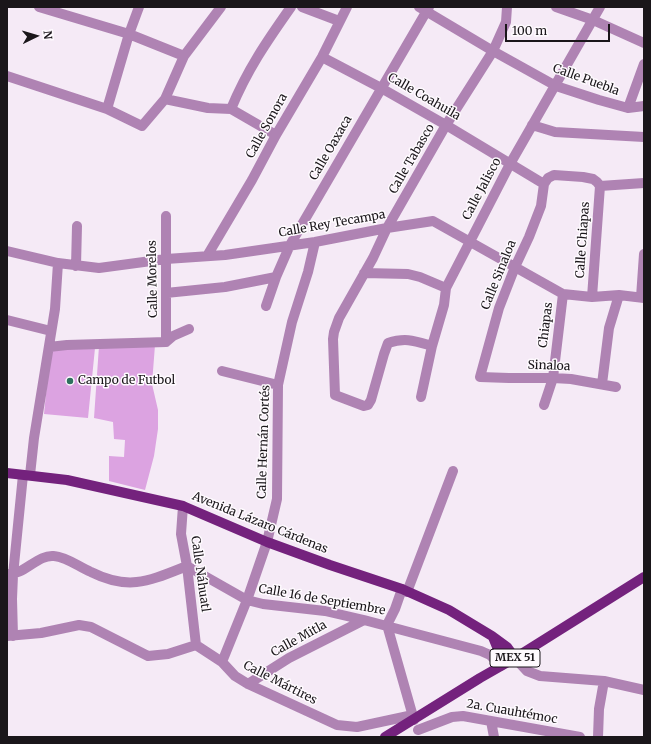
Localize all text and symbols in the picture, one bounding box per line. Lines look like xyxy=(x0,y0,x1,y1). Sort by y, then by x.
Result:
north arrow xyxy=(16,16,56,56)
scale bar xyxy=(507,16,612,42)
text: 100 m xyxy=(512,23,547,38)
text: N xyxy=(41,30,55,40)
street label: Calle Puebla xyxy=(551,61,621,99)
street label: Calle Coahuila xyxy=(385,70,463,124)
street label: Calle Sonora xyxy=(243,91,291,161)
street label: Calle Oaxaca xyxy=(307,113,355,183)
street label: Calle Tabasco xyxy=(386,122,438,196)
street label: Calle Jalisco xyxy=(460,156,504,222)
street label: Calle Chiapas xyxy=(573,201,593,279)
street label: Calle Rey Tecampa xyxy=(278,208,386,240)
street label: Calle Sinaloa xyxy=(479,238,519,312)
street label: Calle Morelos xyxy=(145,240,161,318)
street label: Chiapas xyxy=(536,301,556,349)
street label: Sinaloa xyxy=(527,358,571,374)
place label: Campo de Futbol xyxy=(78,374,175,388)
marker: Campo de Futbol xyxy=(65,376,75,386)
street label: Calle Hernán Cortés xyxy=(255,385,273,499)
street label: Avenida Lázaro Cárdenas xyxy=(190,489,330,557)
street label: Calle Náhuatl xyxy=(188,535,212,613)
street label: Calle 16 de Septiembre xyxy=(257,582,387,618)
street label: Calle Mitla xyxy=(269,618,329,660)
road number: MEX 51 xyxy=(490,649,540,667)
street label: Calle Mártires xyxy=(241,658,319,708)
street label: 2a. Cuauhtémoc xyxy=(465,697,559,727)

